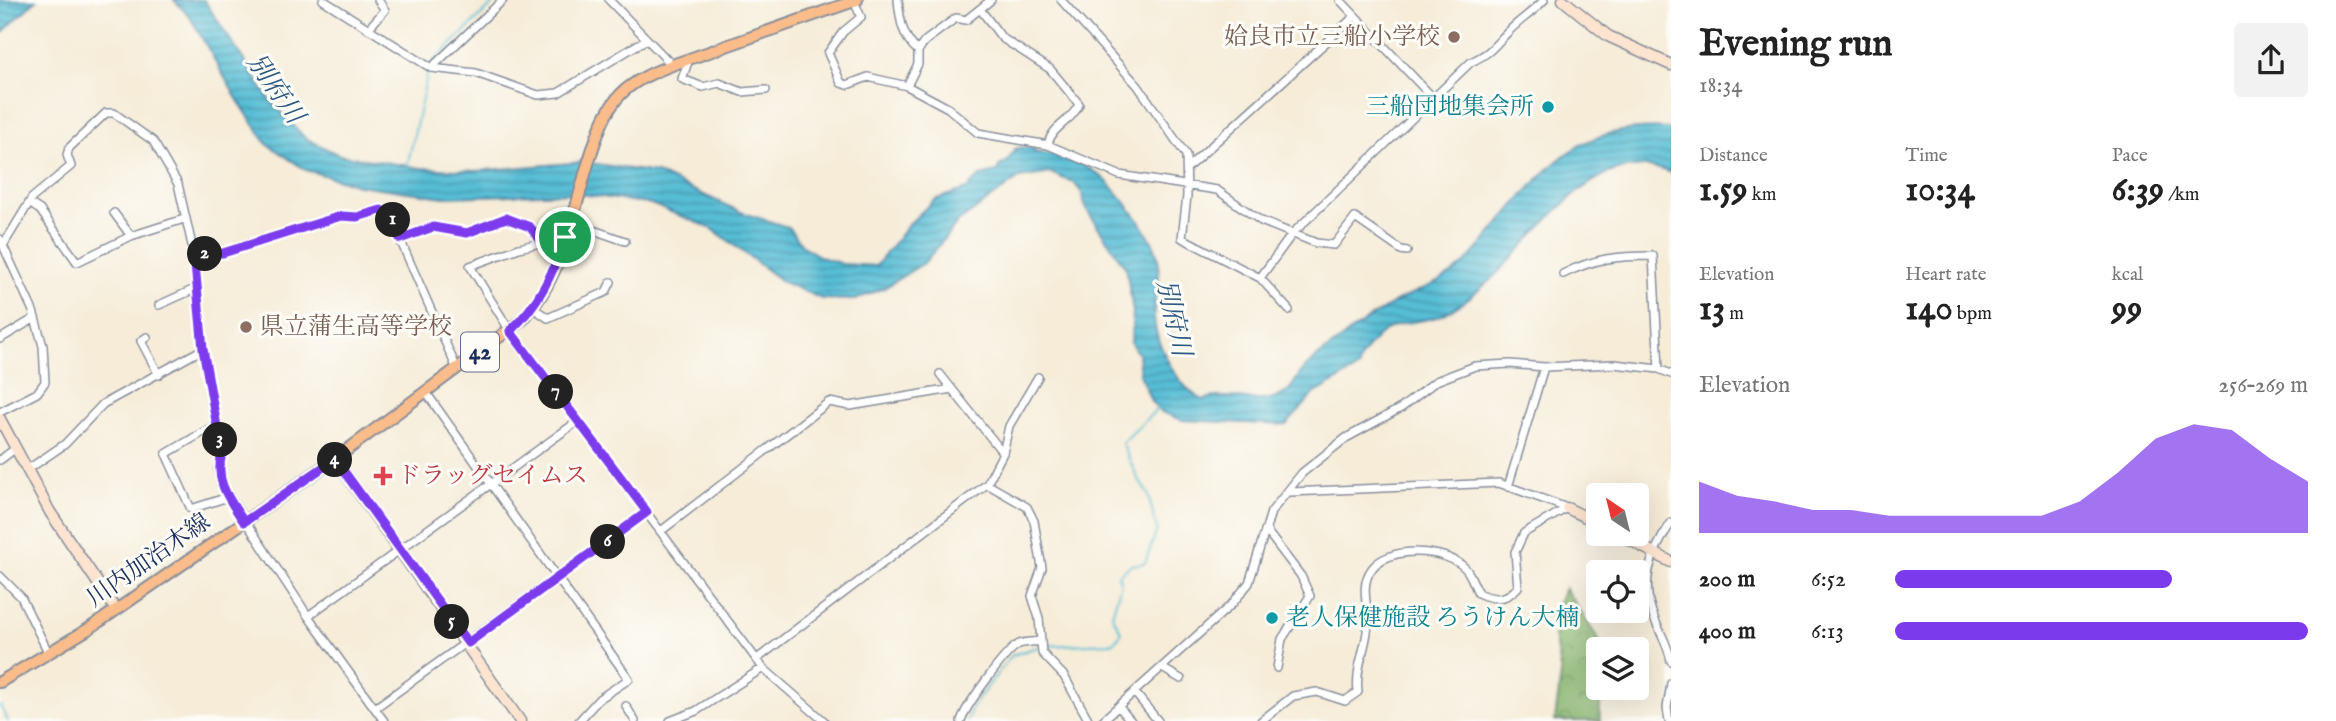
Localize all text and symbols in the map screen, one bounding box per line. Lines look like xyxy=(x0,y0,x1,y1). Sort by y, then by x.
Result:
text: Evening run xyxy=(1699,21,1893,69)
place label: 姶良市立三船小学校 xyxy=(1224,22,1440,53)
button: share xyxy=(2234,23,2308,97)
marker: 姶良市立三船小学校 xyxy=(1446,29,1462,45)
water label: 別府川 xyxy=(239,48,313,133)
text: 18:34 xyxy=(1699,71,1743,100)
place label: 三船団地集会所 xyxy=(1366,92,1534,123)
marker: 三船団地集会所 xyxy=(1540,99,1556,115)
text: Distance xyxy=(1699,144,1768,168)
text: Time xyxy=(1905,144,1948,168)
text: Pace xyxy=(2112,144,2148,168)
text: 1.59 xyxy=(1699,168,1748,213)
text: 10:34 xyxy=(1905,168,1975,213)
text: 6:39 xyxy=(2112,168,2164,213)
text: km xyxy=(1748,183,1777,207)
text: /km xyxy=(2164,183,2199,207)
pin: 1 xyxy=(376,202,410,238)
text: 1 xyxy=(389,207,396,231)
pin xyxy=(535,207,595,267)
icon: arrive xyxy=(546,218,584,256)
pin: 2 xyxy=(188,236,222,272)
text: 2 xyxy=(200,241,209,265)
text: Elevation xyxy=(1699,263,1774,287)
text: Heart rate xyxy=(1905,263,1986,287)
text: kcal xyxy=(2112,263,2143,287)
water label: 別府川 xyxy=(1148,276,1199,363)
text: 13 xyxy=(1699,287,1725,332)
text: 140 xyxy=(1905,287,1953,332)
text: 99 xyxy=(2112,287,2142,332)
text: m xyxy=(1725,302,1744,326)
text: bpm xyxy=(1953,302,1992,326)
place label: 県立蒲生高等学校 xyxy=(260,312,452,343)
marker: 県立蒲生高等学校 xyxy=(238,319,254,335)
road number: 42 xyxy=(461,332,499,372)
text: Elevation xyxy=(1699,371,1790,400)
text: 256–269 m xyxy=(2218,371,2308,400)
pin: 7 xyxy=(538,374,574,410)
text: 7 xyxy=(551,379,560,403)
pin: 3 xyxy=(202,422,238,458)
text: 3 xyxy=(216,427,223,451)
pin: 4 xyxy=(318,442,352,477)
text: 4 xyxy=(330,447,339,471)
place label: ドラッグセイムス xyxy=(397,461,588,492)
marker: ドラッグセイムス xyxy=(375,468,391,484)
north arrow xyxy=(1586,483,1648,546)
map controls xyxy=(1586,483,1649,700)
street label: 川内加治木線 xyxy=(81,507,217,615)
pin: 6 xyxy=(590,524,626,560)
text: 6 xyxy=(603,529,612,553)
button: locate xyxy=(1586,560,1649,623)
text: 200 m xyxy=(1699,565,1755,594)
text: 6:52 xyxy=(1811,565,1846,594)
place label: 老人保健施設 ろうけん大楠 xyxy=(1286,603,1579,634)
pin: 5 xyxy=(434,604,470,640)
text: 5 xyxy=(448,609,455,633)
marker: 老人保健施設 ろうけん大楠 xyxy=(1264,610,1280,626)
text: 400 m xyxy=(1699,617,1756,646)
text: 6:13 xyxy=(1811,617,1844,646)
button: layers xyxy=(1586,637,1649,700)

